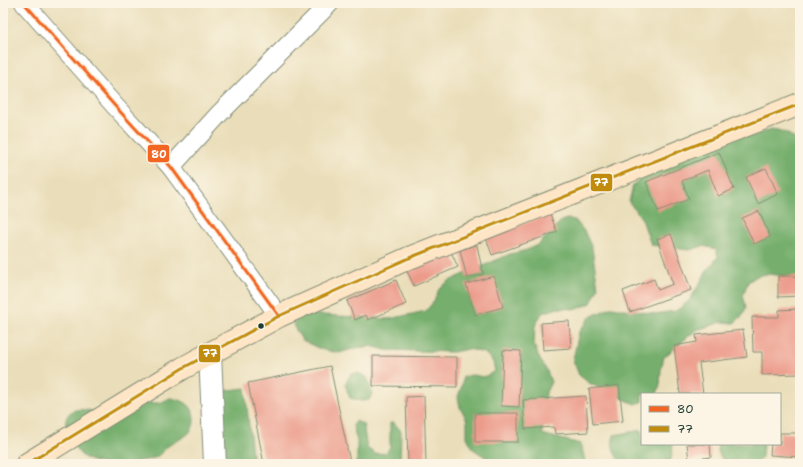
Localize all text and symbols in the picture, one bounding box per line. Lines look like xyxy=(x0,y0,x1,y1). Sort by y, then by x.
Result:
line badge: 80 xyxy=(147,144,170,163)
text: 80 xyxy=(151,147,167,162)
line badge: 77 xyxy=(590,173,613,192)
text: 77 xyxy=(593,175,609,190)
unlabelled marker xyxy=(256,321,266,331)
line badge: 77 xyxy=(198,344,221,363)
text: 77 xyxy=(202,346,218,361)
legend xyxy=(641,393,781,445)
text: 80 xyxy=(677,401,694,417)
text: 77 xyxy=(677,421,693,437)

